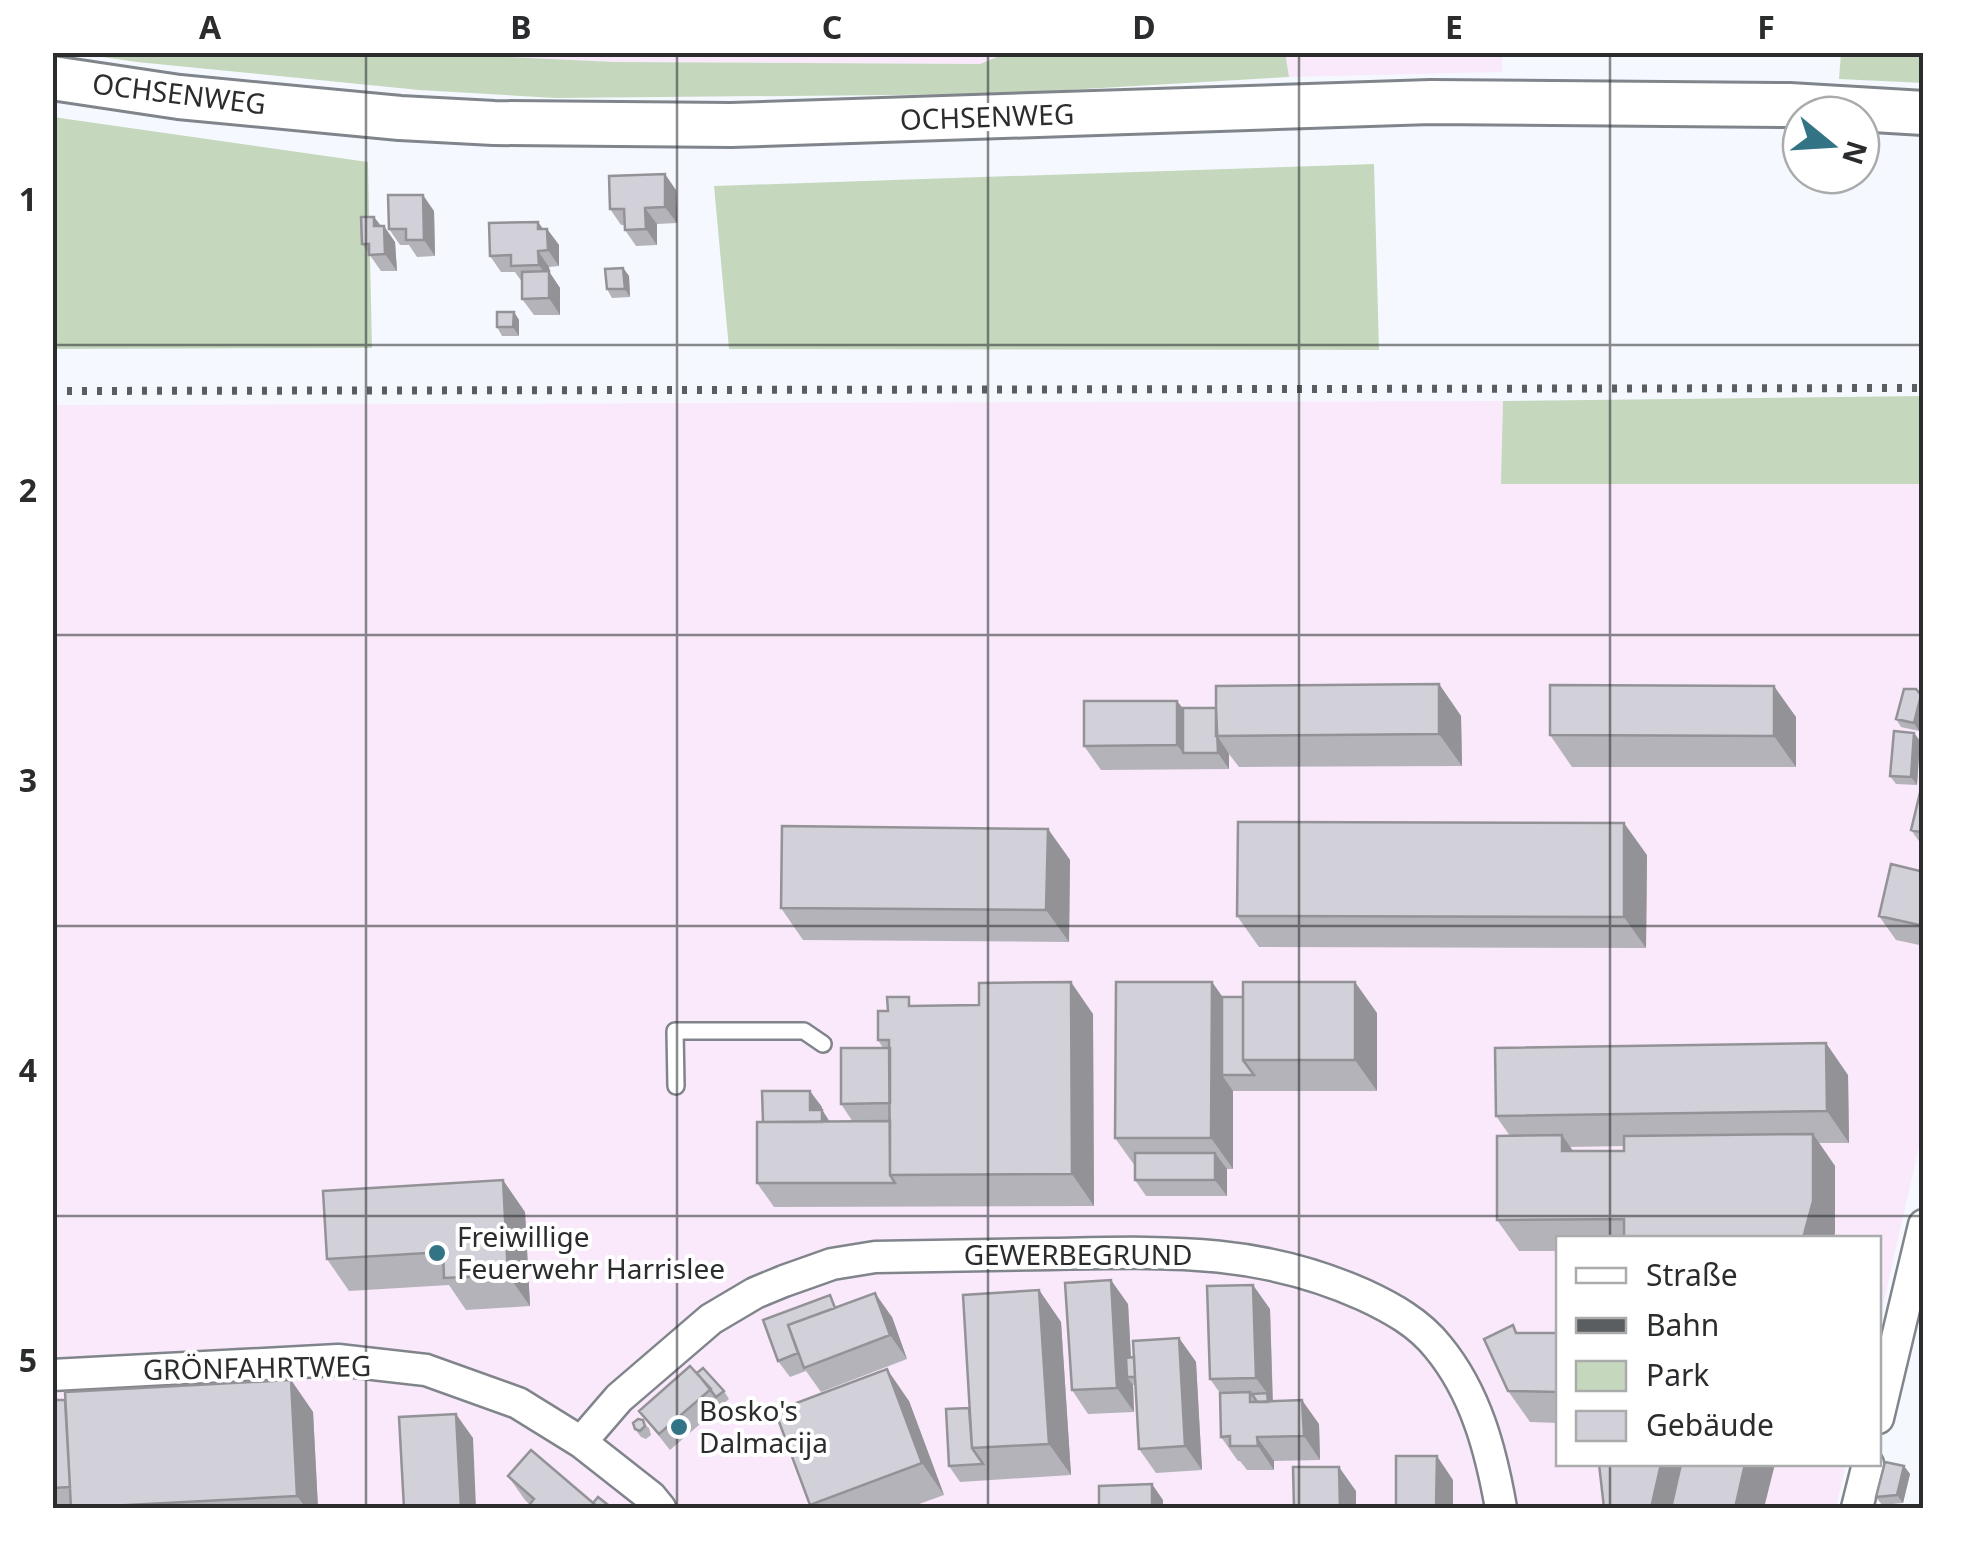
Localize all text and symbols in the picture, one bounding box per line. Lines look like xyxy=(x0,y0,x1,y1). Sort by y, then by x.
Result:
text: A xyxy=(199,5,222,48)
text: B xyxy=(510,5,532,48)
text: C xyxy=(822,5,842,48)
text: D xyxy=(1132,5,1156,48)
text: E xyxy=(1445,5,1463,48)
text: F xyxy=(1757,5,1775,48)
street label: OCHSENWEG xyxy=(90,64,268,123)
street label: OCHSENWEG xyxy=(899,94,1075,138)
north arrow xyxy=(1781,95,1881,195)
text: N xyxy=(1834,136,1877,170)
text: 1 xyxy=(19,177,37,220)
text: 2 xyxy=(19,468,37,511)
text: 3 xyxy=(19,758,37,801)
text: 4 xyxy=(19,1048,37,1091)
place label: Freiwillige Feuerwehr Harrislee xyxy=(457,1217,725,1287)
street label: GEWERBEGRUND xyxy=(964,1235,1192,1273)
legend xyxy=(1556,1236,1881,1466)
marker: Freiwillige Feuerwehr Harrislee xyxy=(426,1242,448,1264)
text: Straße xyxy=(1646,1254,1738,1295)
text: Bahn xyxy=(1646,1304,1719,1345)
text: 5 xyxy=(19,1338,37,1381)
street label: GRÖNFAHRTWEG xyxy=(142,1346,372,1388)
text: Park xyxy=(1646,1354,1709,1395)
place label: Bosko's Dalmacija xyxy=(699,1391,828,1461)
text: Gebäude xyxy=(1646,1404,1774,1445)
marker: Bosko's Dalmacija xyxy=(668,1416,690,1438)

